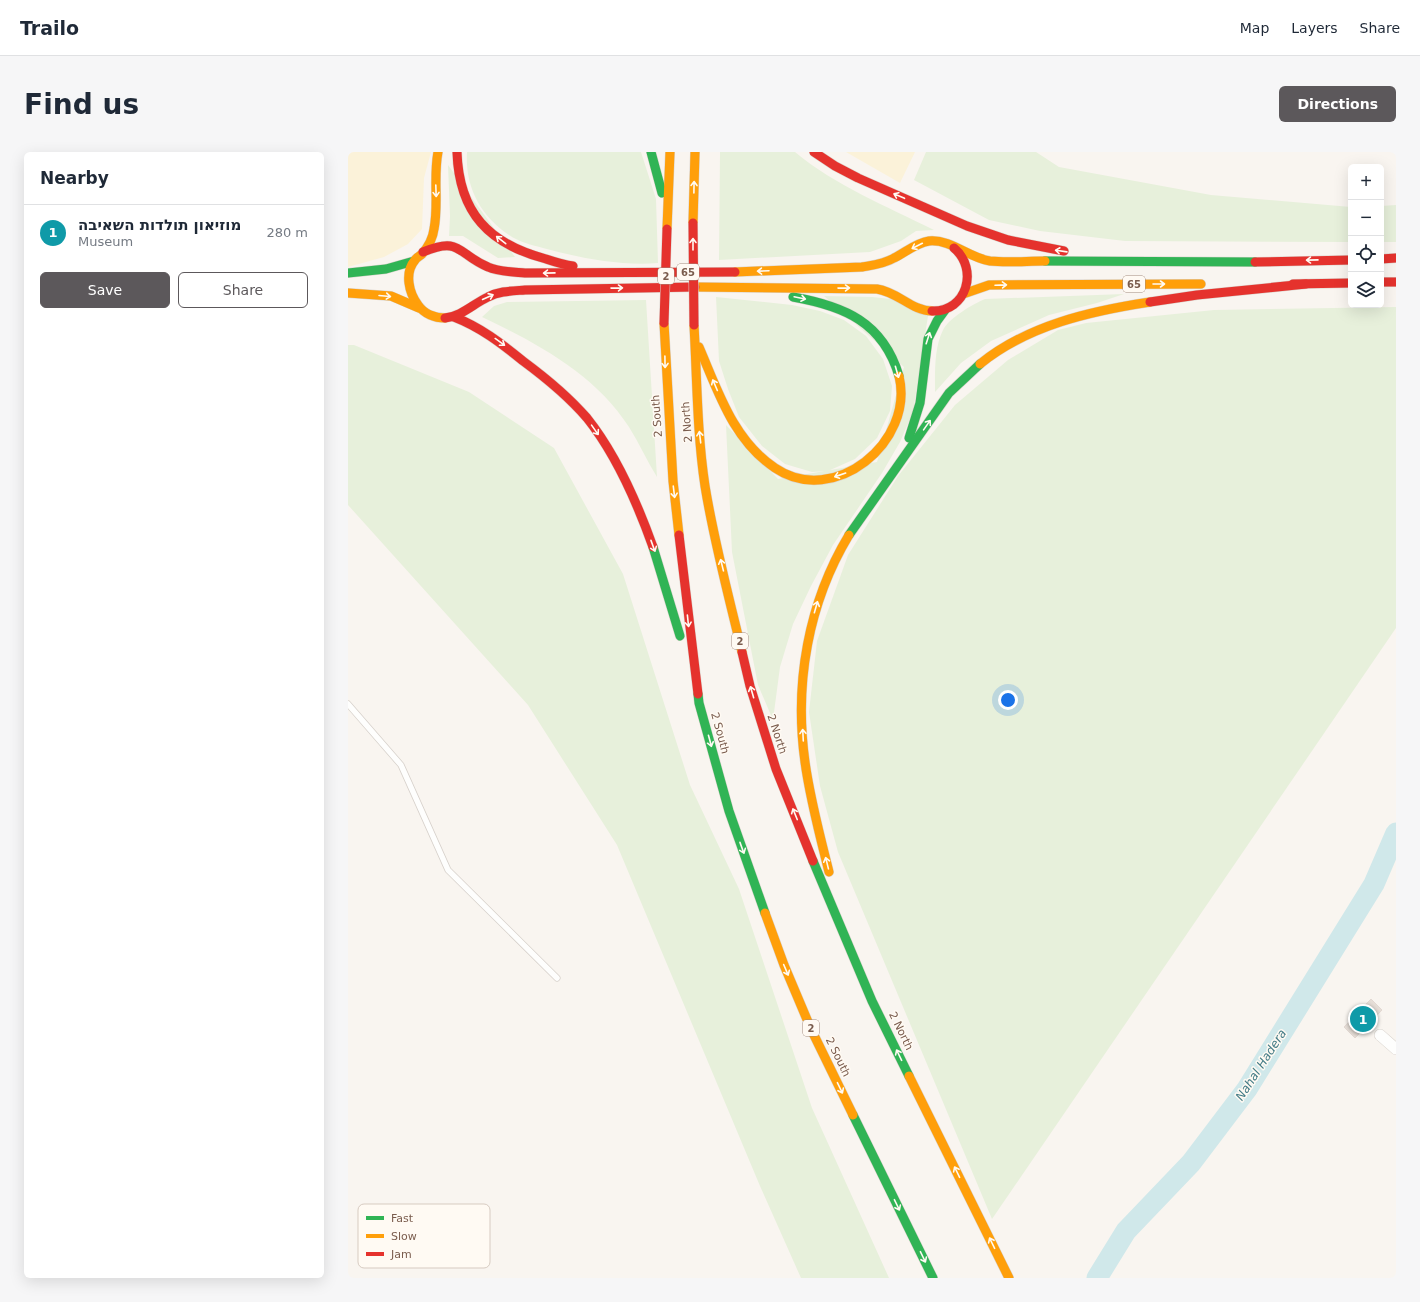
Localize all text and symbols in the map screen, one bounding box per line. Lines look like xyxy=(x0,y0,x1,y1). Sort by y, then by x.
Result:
text: Trailo xyxy=(20,17,79,39)
text: Map xyxy=(1240,20,1269,36)
text: Layers xyxy=(1291,20,1338,36)
text: Share xyxy=(1360,20,1400,36)
button: Directions xyxy=(1279,86,1396,122)
text: Find us xyxy=(24,88,139,121)
map controls xyxy=(1348,164,1384,308)
button: + xyxy=(1348,164,1384,200)
text: Nearby xyxy=(40,168,109,188)
one-way arrow xyxy=(690,181,698,194)
one-way arrow xyxy=(432,184,440,197)
one-way arrow xyxy=(893,192,905,199)
button: − xyxy=(1348,200,1384,236)
text: מוזיאון תולדות השאיבה xyxy=(78,216,241,234)
text: 1 xyxy=(48,225,58,240)
text: 280 m xyxy=(266,225,308,240)
text: Museum xyxy=(78,234,133,249)
one-way arrow xyxy=(495,236,506,245)
button: locate xyxy=(1348,236,1384,272)
one-way arrow xyxy=(689,238,697,251)
one-way arrow xyxy=(911,243,923,250)
one-way arrow xyxy=(1055,247,1068,255)
one-way arrow xyxy=(1306,257,1319,264)
road number: 65 xyxy=(677,264,699,280)
one-way arrow xyxy=(757,267,770,275)
road number: 2 xyxy=(658,268,674,284)
one-way arrow xyxy=(543,269,556,277)
button: Save xyxy=(40,272,170,308)
button: Share xyxy=(178,272,308,308)
button: layers xyxy=(1348,272,1384,308)
road number: 65 xyxy=(1123,276,1145,292)
one-way arrow xyxy=(1152,280,1165,288)
one-way arrow xyxy=(994,281,1007,288)
one-way arrow xyxy=(610,284,623,292)
one-way arrow xyxy=(837,284,850,292)
one-way arrow xyxy=(378,292,391,299)
one-way arrow xyxy=(481,293,493,301)
one-way arrow xyxy=(793,295,806,303)
one-way arrow xyxy=(925,331,932,344)
one-way arrow xyxy=(494,338,505,346)
one-way arrow xyxy=(662,355,669,368)
one-way arrow xyxy=(894,366,901,379)
one-way arrow xyxy=(711,379,719,391)
street label: 2 South xyxy=(649,394,665,438)
street label: 2 North xyxy=(679,401,695,443)
one-way arrow xyxy=(923,420,931,431)
one-way arrow xyxy=(591,424,599,435)
one-way arrow xyxy=(696,431,703,444)
one-way arrow xyxy=(834,472,846,480)
one-way arrow xyxy=(670,485,678,498)
one-way arrow xyxy=(649,540,657,552)
one-way arrow xyxy=(717,559,725,572)
one-way arrow xyxy=(813,600,820,613)
one-way arrow xyxy=(684,614,692,627)
road number: 2 xyxy=(732,633,748,649)
one-way arrow xyxy=(748,686,755,699)
your location xyxy=(998,690,1018,710)
street label: 2 South xyxy=(708,711,732,755)
street label: 2 North xyxy=(764,712,790,756)
one-way arrow xyxy=(799,729,806,742)
one-way arrow xyxy=(707,734,714,747)
one-way arrow xyxy=(790,809,798,821)
one-way arrow xyxy=(739,841,747,853)
one-way arrow xyxy=(822,857,830,870)
one-way arrow xyxy=(783,964,791,976)
pin: 1 xyxy=(1350,1004,1376,1034)
street label: 2 North xyxy=(886,1010,916,1052)
road number: 2 xyxy=(803,1020,819,1036)
water label: Nahal Hadera xyxy=(1233,1027,1289,1103)
street label: 2 South xyxy=(823,1035,853,1079)
one-way arrow xyxy=(895,1050,902,1062)
one-way arrow xyxy=(837,1082,844,1094)
one-way arrow xyxy=(953,1166,960,1178)
one-way arrow xyxy=(894,1199,901,1211)
legend xyxy=(358,1204,490,1268)
text: Fast xyxy=(391,1212,414,1225)
text: Slow xyxy=(391,1230,417,1243)
one-way arrow xyxy=(988,1237,995,1249)
text: Jam xyxy=(390,1248,412,1261)
one-way arrow xyxy=(919,1251,927,1263)

